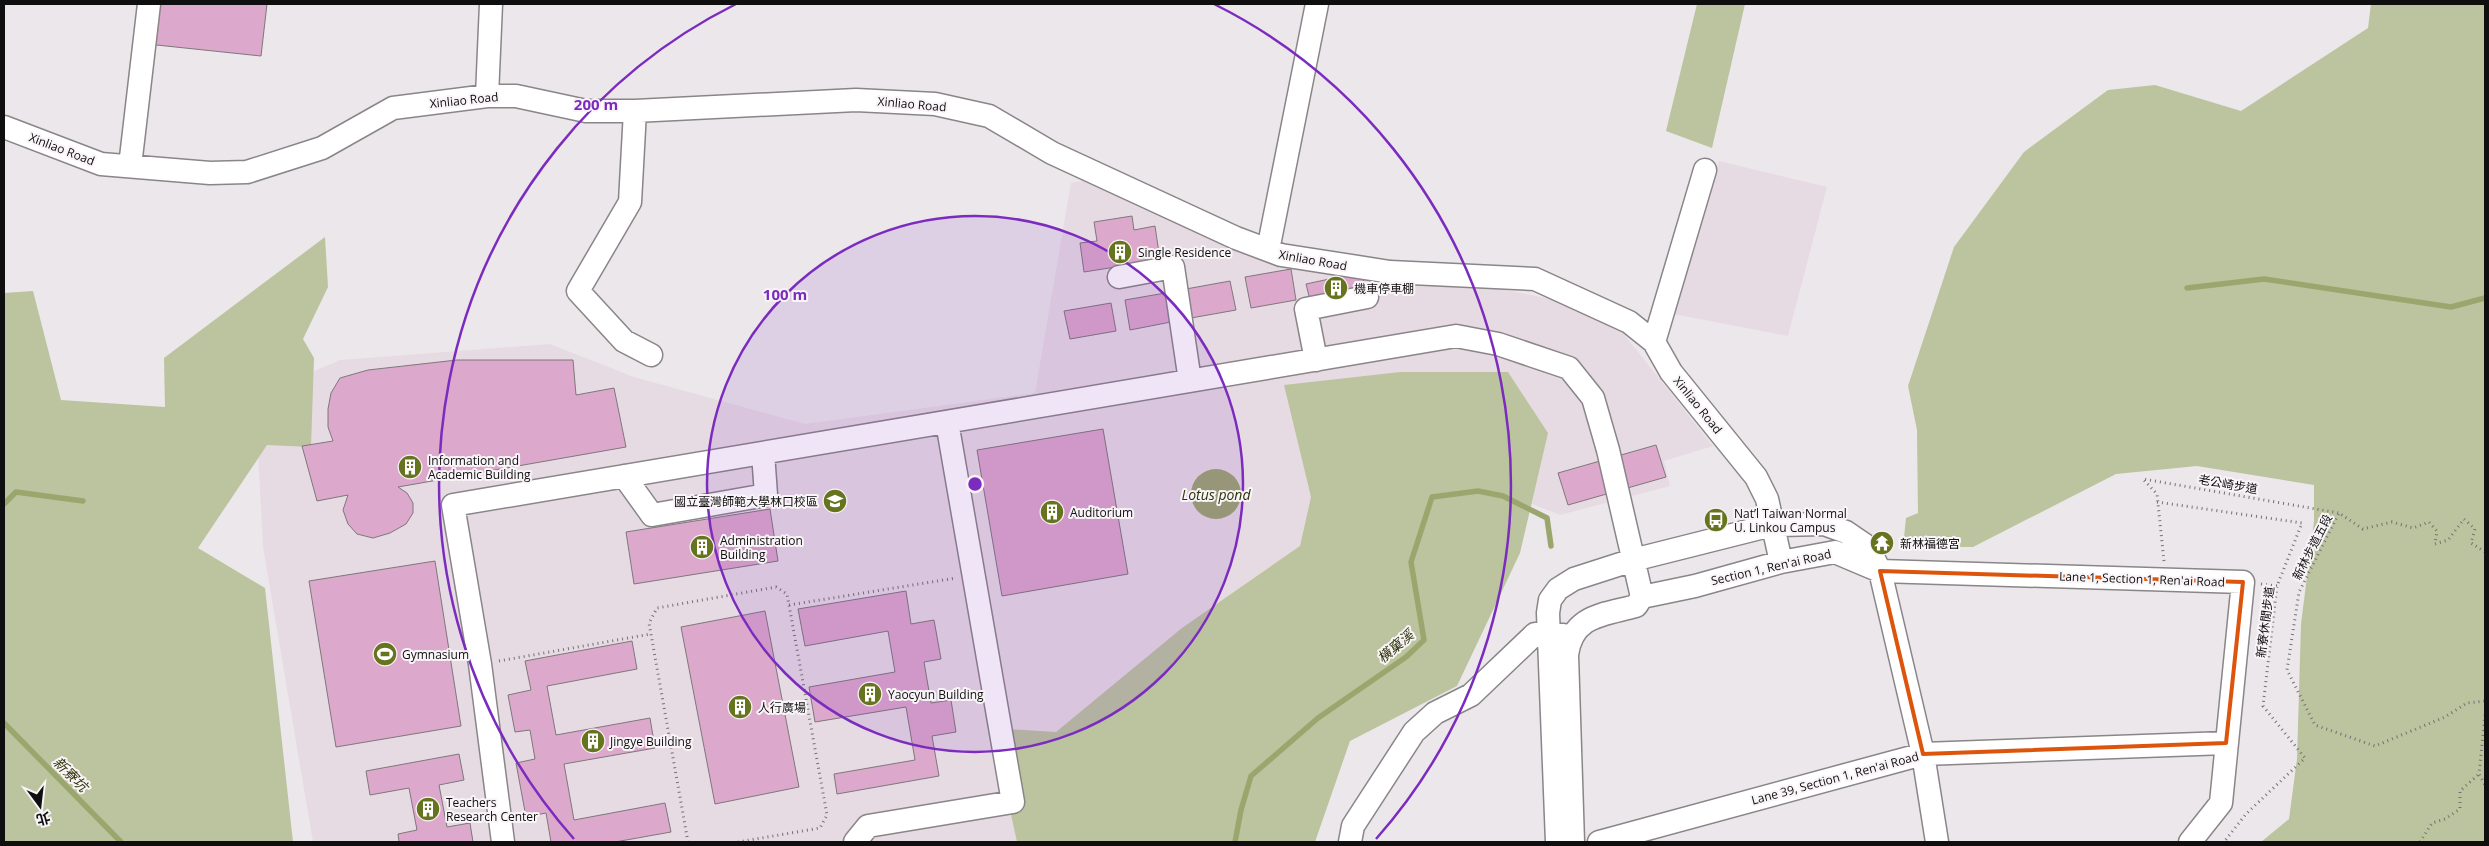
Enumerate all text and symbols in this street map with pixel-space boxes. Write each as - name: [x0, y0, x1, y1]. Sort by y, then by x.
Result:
- street label: Xinliao Road: [429, 88, 499, 112]
- street label: Xinliao Road: [877, 93, 947, 115]
- text: 200 m: [574, 94, 618, 114]
- street label: Xinliao Road: [27, 129, 97, 169]
- building icon: Single Residence: [1107, 239, 1133, 265]
- place label: Single Residence: [1138, 244, 1231, 261]
- street label: Xinliao Road: [1278, 246, 1348, 274]
- building icon: 機車停車棚: [1323, 275, 1349, 301]
- place label: 機車停車棚: [1354, 280, 1414, 297]
- text: 100 m: [763, 284, 807, 304]
- street label: Xinliao Road: [1670, 373, 1726, 437]
- place label: Information and Academic Building: [428, 452, 531, 483]
- building icon: Information and Academic Building: [397, 454, 423, 480]
- street label: 老公崎步道: [2197, 470, 2259, 498]
- centre of rings: [966, 475, 984, 493]
- water label: Lotus pond: [1181, 485, 1251, 504]
- school or university icon: 國立臺灣師範大學林口校區: [822, 488, 848, 514]
- place label: 國立臺灣師範大學林口校區: [674, 493, 818, 510]
- building icon: Auditorium: [1039, 499, 1065, 525]
- place label: Auditorium: [1070, 504, 1133, 521]
- place label: Nat’l Taiwan Normal U. Linkou Campus: [1734, 505, 1847, 536]
- bus stop icon: Nat’l Taiwan Normal U. Linkou Campus: [1703, 507, 1729, 533]
- street label: 新林步道五段: [2288, 511, 2336, 583]
- temple icon: 新林福德宮: [1869, 530, 1895, 556]
- place label: Administration Building: [720, 532, 803, 563]
- building icon: Administration Building: [689, 534, 715, 560]
- place label: 新林福德宮: [1900, 535, 1960, 552]
- street label: Section 1, Ren'ai Road: [1709, 545, 1833, 589]
- street label: Lane 1, Section 1, Ren'ai Road: [2059, 568, 2225, 590]
- street label: 新寮休閒步道: [2252, 585, 2278, 659]
- water label: 橫窠溪: [1373, 624, 1419, 667]
- sports icon: Gymnasium: [372, 641, 398, 667]
- place label: Gymnasium: [402, 646, 469, 663]
- building icon: Yaocyun Building: [857, 681, 883, 707]
- place label: Yaocyun Building: [888, 686, 984, 703]
- building icon: 人行廣場: [727, 694, 753, 720]
- place label: 人行廣場: [758, 699, 806, 716]
- building icon: Jingye Building: [580, 728, 606, 754]
- place label: Jingye Building: [609, 733, 692, 750]
- street label: Lane 39, Section 1, Ren'ai Road: [1749, 747, 1921, 809]
- water label: 新寮坑: [49, 752, 94, 797]
- north arrow: [15, 781, 65, 831]
- place label: Teachers Research Center: [446, 794, 538, 825]
- building icon: Teachers Research Center: [415, 796, 441, 822]
- text: 北: [34, 808, 53, 830]

